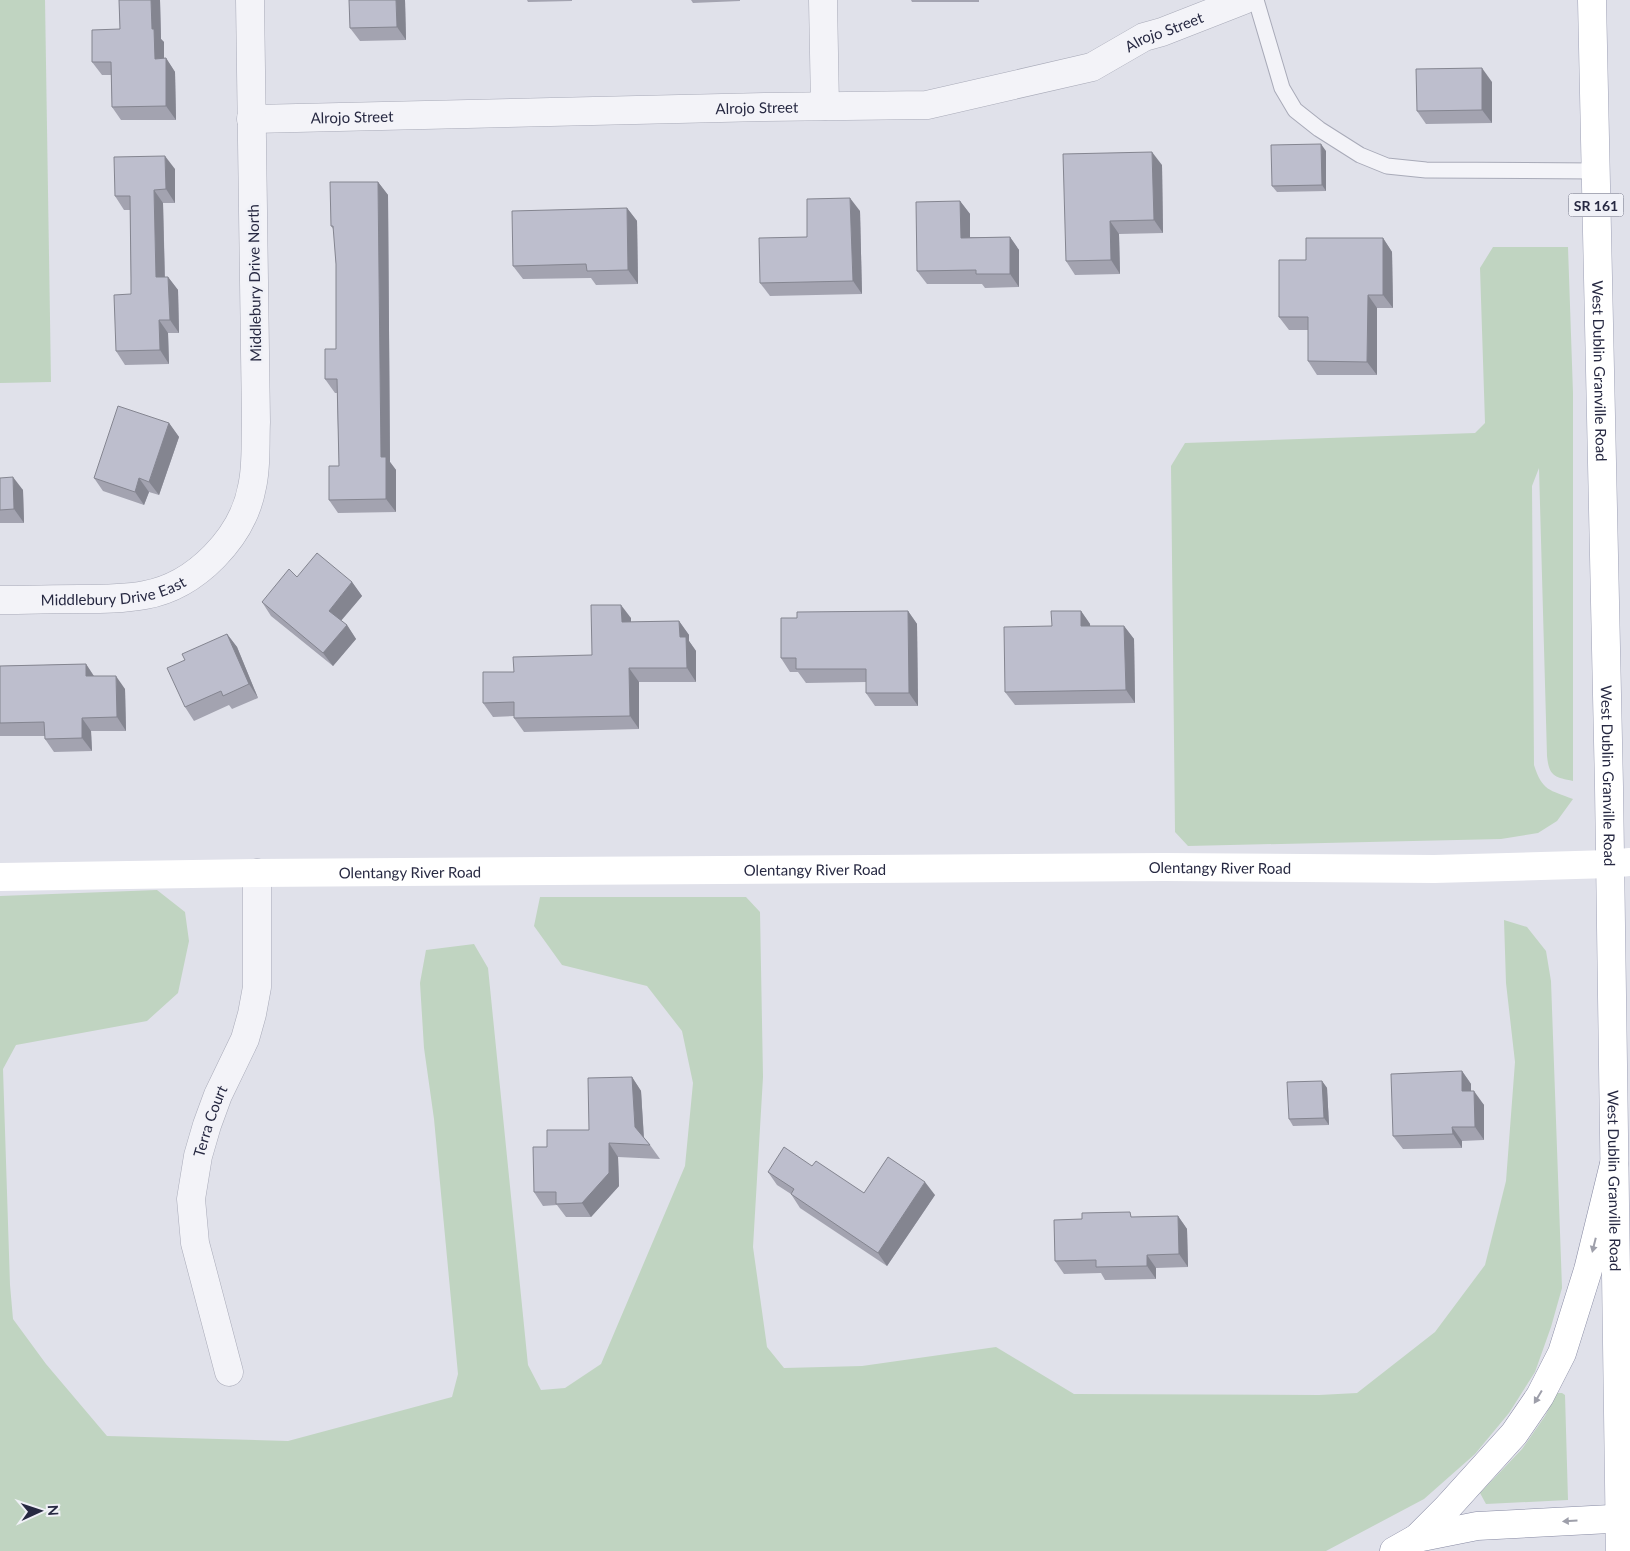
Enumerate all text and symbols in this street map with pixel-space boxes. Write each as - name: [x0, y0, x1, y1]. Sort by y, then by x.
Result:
- street label: Alrojo Street: [1121, 8, 1206, 55]
- street label: Alrojo Street: [715, 98, 799, 117]
- street label: Alrojo Street: [310, 107, 394, 127]
- road number: SR 161: [1568, 194, 1624, 216]
- street label: Middlebury Drive North: [244, 204, 264, 362]
- street label: West Dublin Granville Road: [1589, 280, 1611, 462]
- street label: Middlebury Drive East: [41, 572, 189, 608]
- street label: West Dublin Granville Road: [1598, 685, 1619, 867]
- street label: Olentangy River Road: [1149, 858, 1291, 877]
- street label: Olentangy River Road: [744, 860, 886, 879]
- street label: Olentangy River Road: [339, 863, 481, 881]
- street label: Terra Court: [189, 1082, 231, 1159]
- street label: West Dublin Granville Road: [1604, 1090, 1625, 1271]
- one-way arrow: [1590, 1238, 1598, 1253]
- one-way arrow: [1534, 1390, 1543, 1403]
- north arrow: [15, 1486, 65, 1536]
- text: N: [45, 1504, 62, 1516]
- one-way arrow: [1562, 1517, 1578, 1525]

